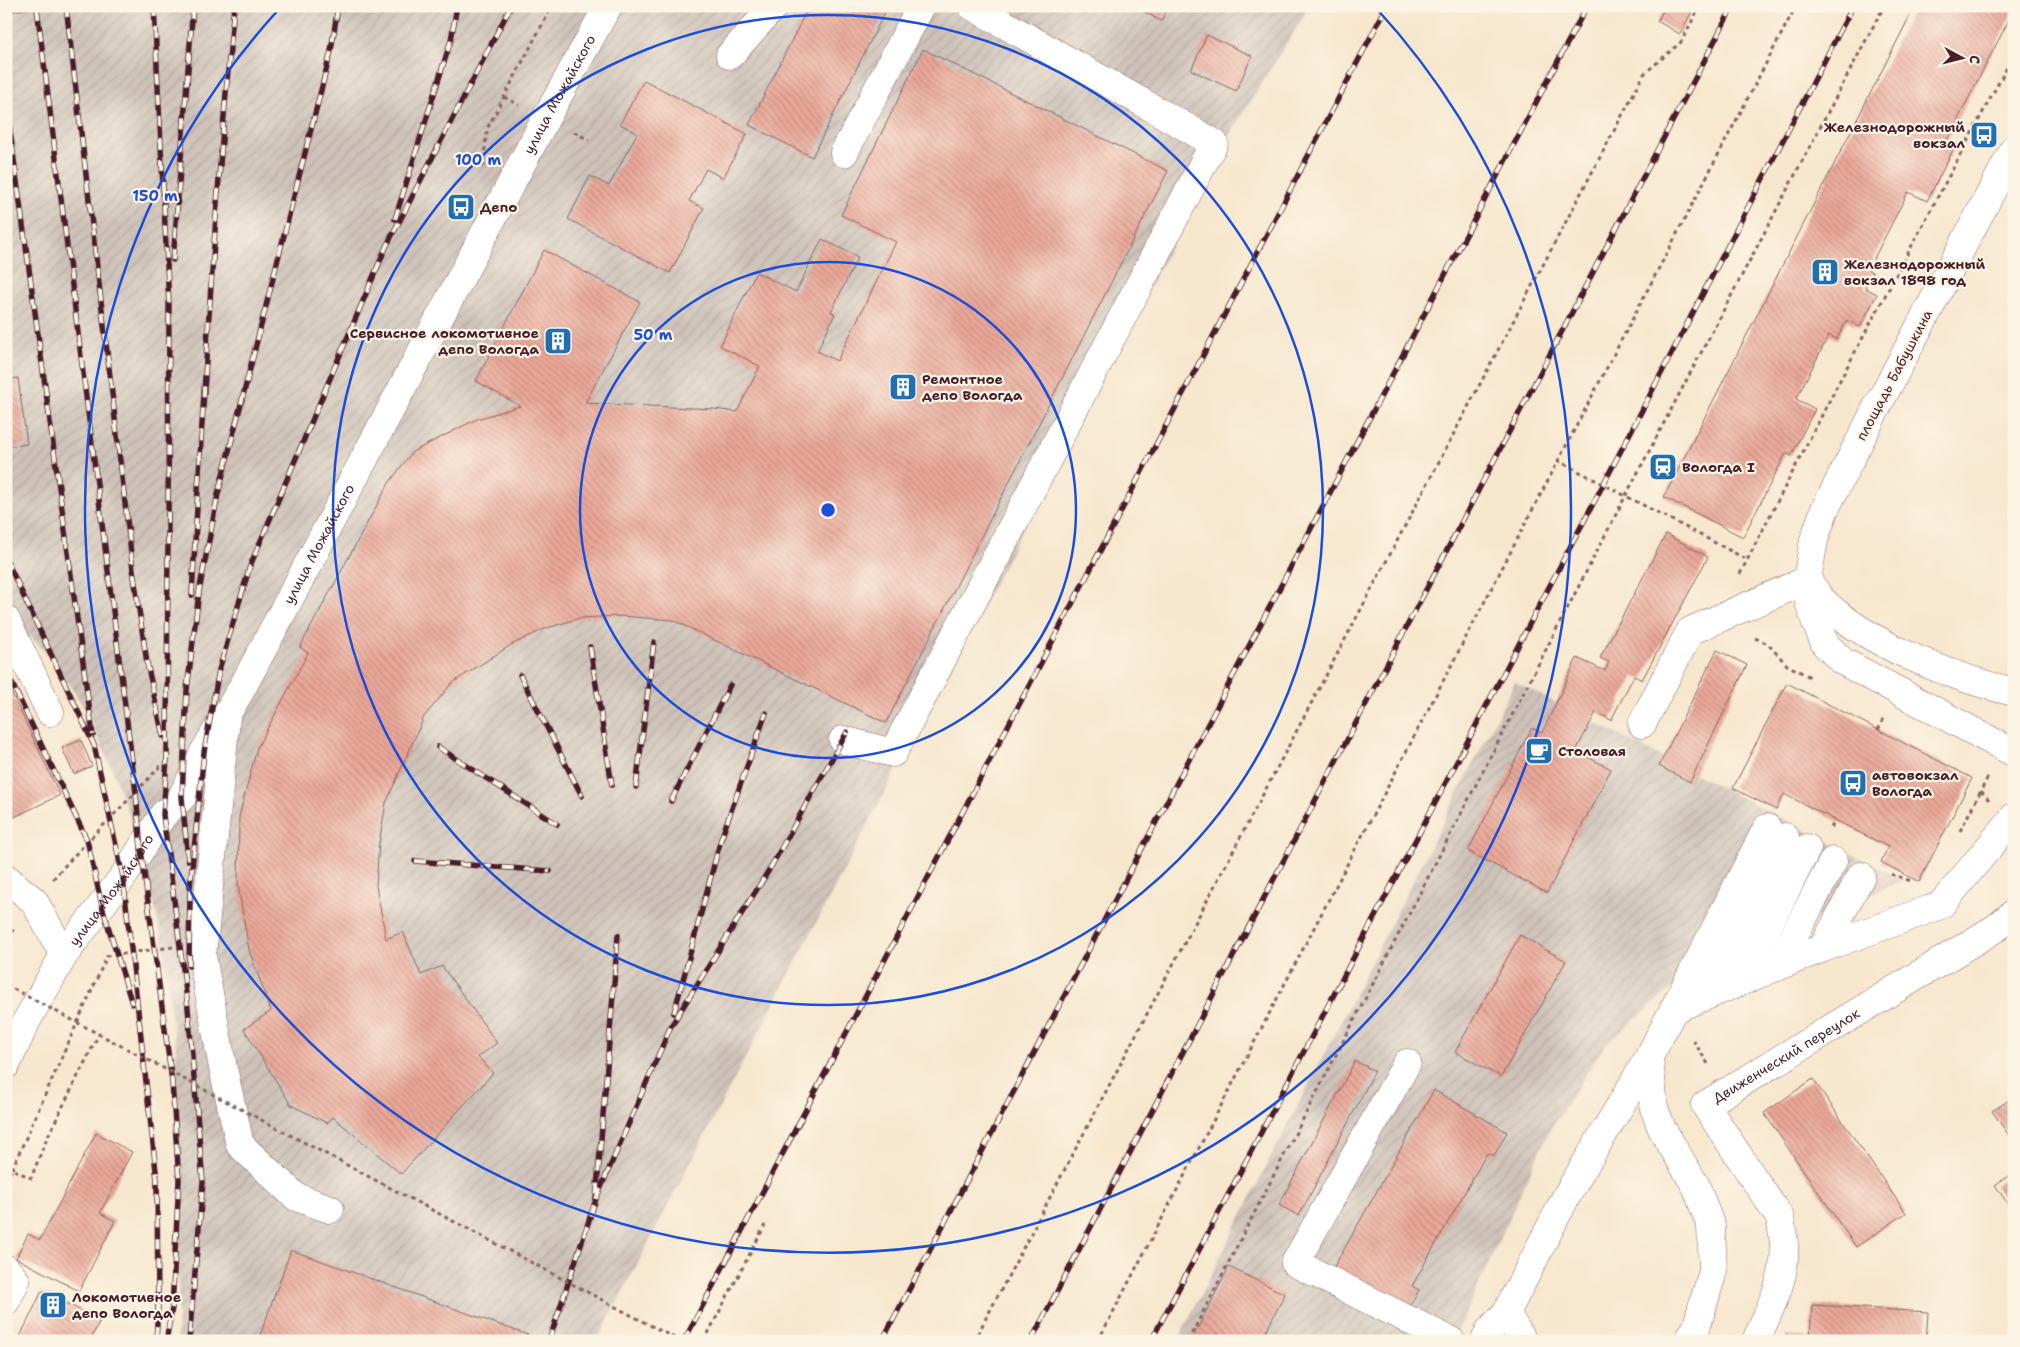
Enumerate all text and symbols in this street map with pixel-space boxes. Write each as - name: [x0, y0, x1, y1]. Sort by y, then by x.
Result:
- street label: улица Можайского: [519, 31, 599, 157]
- north arrow: [1938, 32, 1988, 82]
- text: С: [1965, 54, 1984, 65]
- place label: Железнодорожный вокзал: [1824, 118, 1965, 152]
- bus stop icon: Железнодорожный вокзал: [1969, 120, 1999, 150]
- text: 100 m: [455, 150, 501, 170]
- text: 150 m: [132, 186, 178, 206]
- bus stop icon: Депо: [446, 192, 476, 222]
- place label: Депо: [480, 198, 517, 216]
- place label: Железнодорожный вокзал 1898 год: [1844, 255, 1985, 289]
- building icon: Железнодорожный вокзал 1898 год: [1810, 257, 1840, 287]
- street label: площадь Бабушкина: [1852, 306, 1936, 444]
- place label: Сервисное локомотивное депо Вологда: [350, 324, 539, 358]
- text: 50 m: [634, 325, 673, 345]
- building icon: Сервисное локомотивное депо Вологда: [543, 326, 573, 356]
- place label: Ремонтное депо Вологда: [922, 370, 1023, 404]
- building icon: Ремонтное депо Вологда: [888, 372, 918, 402]
- station icon: Вологда I: [1648, 452, 1678, 482]
- place label: Вологда I: [1682, 458, 1755, 476]
- street label: улица Можайского: [279, 481, 358, 607]
- centre of rings: [819, 501, 837, 519]
- cafe icon: Столовая: [1524, 736, 1554, 766]
- place label: Столовая: [1558, 742, 1626, 760]
- place label: автовокзал Вологда: [1872, 766, 1959, 800]
- bus stop icon: автовокзал Вологда: [1838, 768, 1868, 798]
- street label: улица Можайского: [65, 831, 157, 949]
- street label: Движенческий переулок: [1709, 1004, 1863, 1107]
- place label: Локомотивное депо Вологда: [72, 1288, 181, 1322]
- building icon: Локомотивное депо Вологда: [38, 1290, 68, 1320]

